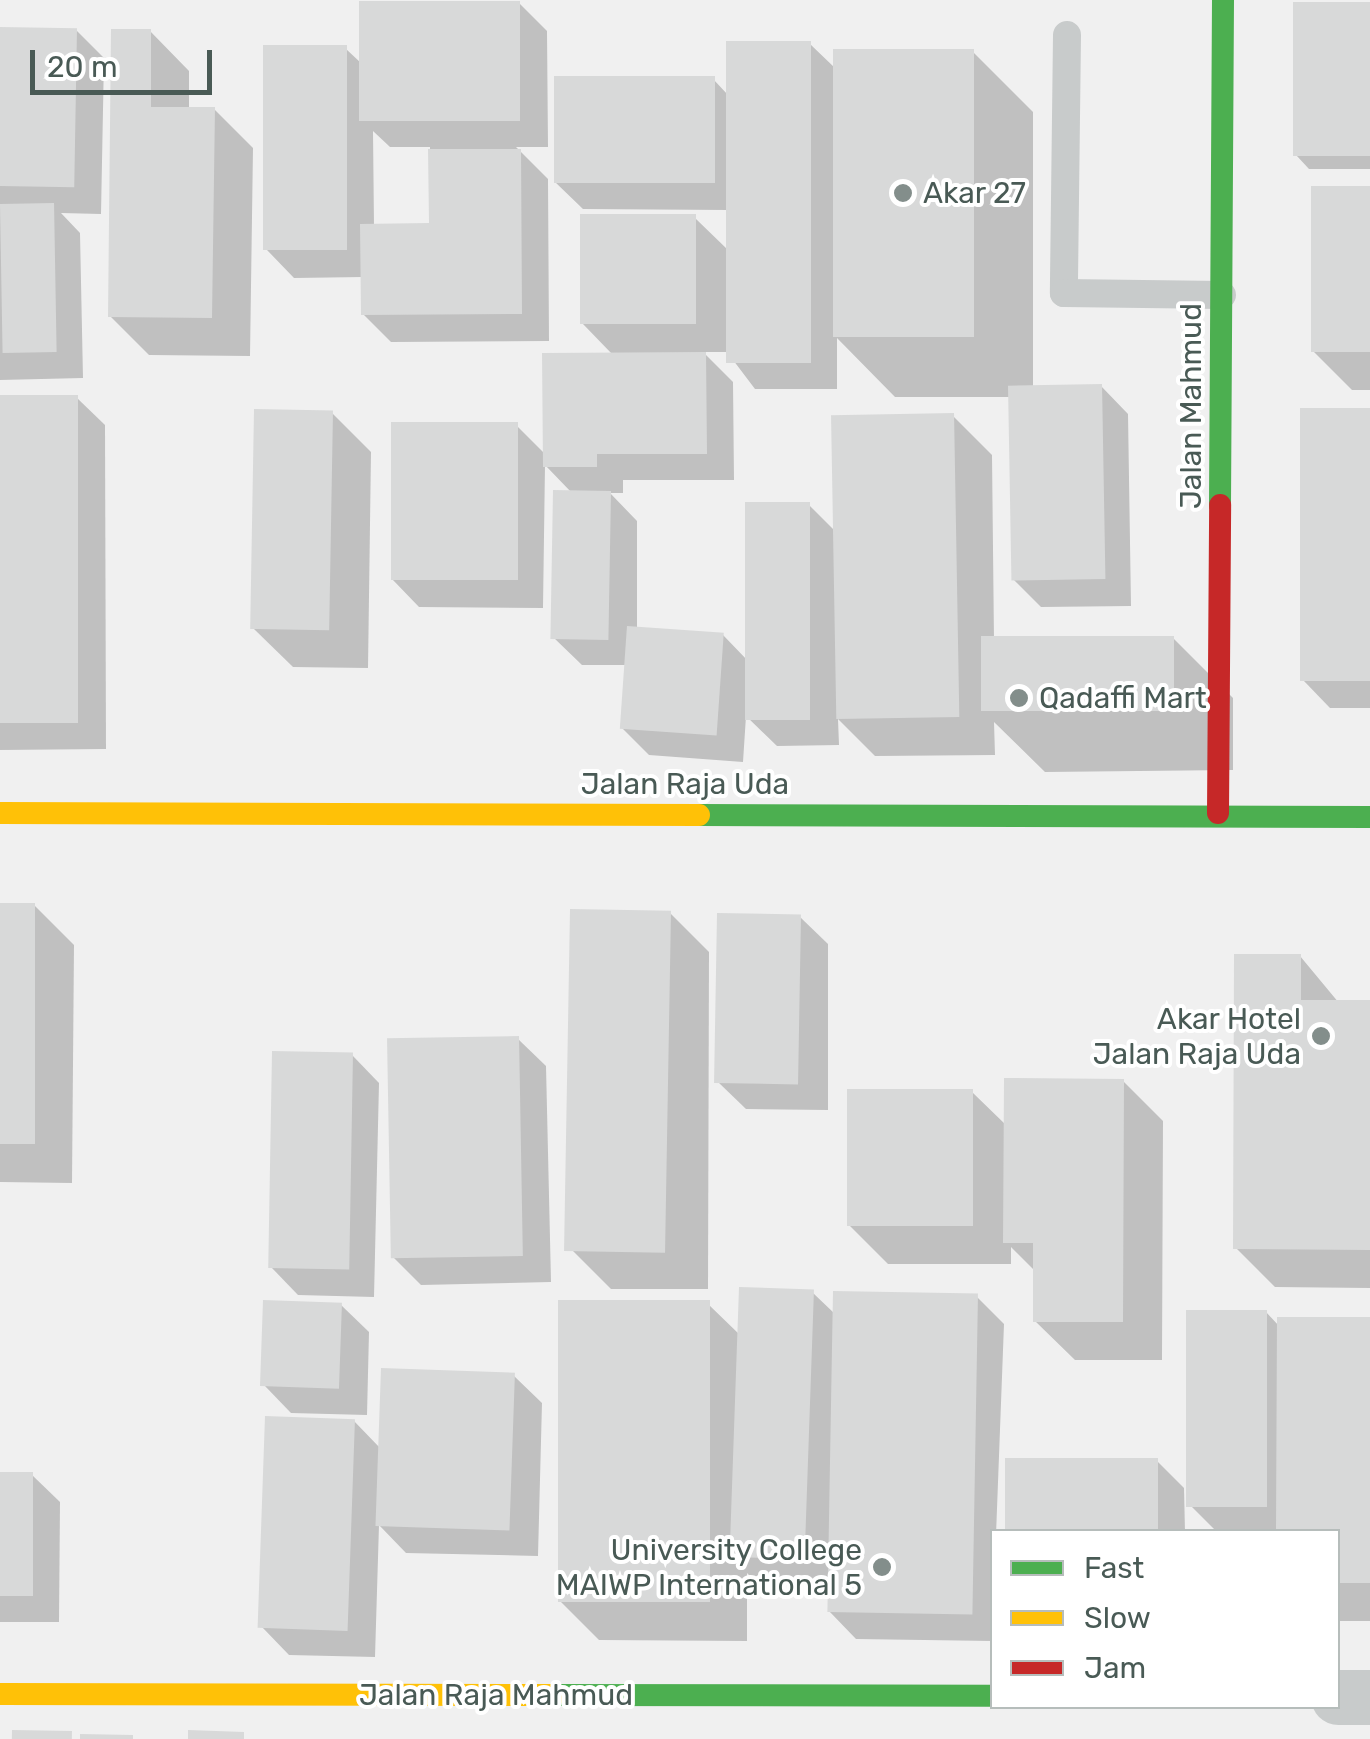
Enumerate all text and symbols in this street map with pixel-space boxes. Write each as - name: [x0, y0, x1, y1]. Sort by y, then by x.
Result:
- scale bar: [35, 30, 218, 92]
- text: 20 m: [47, 49, 118, 85]
- place label: Akar 27: [923, 175, 1027, 211]
- marker: Akar 27: [892, 182, 914, 204]
- street label: Jalan Mahmud: [1173, 303, 1209, 509]
- place label: Qadaffi Mart: [1039, 680, 1207, 716]
- marker: Qadaffi Mart: [1008, 687, 1030, 709]
- street label: Jalan Raja Uda: [581, 766, 789, 802]
- place label: Akar Hotel Jalan Raja Uda: [1093, 1001, 1301, 1072]
- marker: Akar Hotel Jalan Raja Uda: [1310, 1025, 1332, 1047]
- legend: [990, 1529, 1340, 1709]
- place label: University College MAIWP International 5: [555, 1532, 862, 1602]
- text: Fast: [1084, 1550, 1144, 1586]
- marker: University College MAIWP International 5: [871, 1556, 893, 1578]
- text: Slow: [1084, 1600, 1151, 1636]
- text: Jam: [1084, 1650, 1146, 1686]
- street label: Jalan Raja Mahmud: [359, 1677, 633, 1713]

